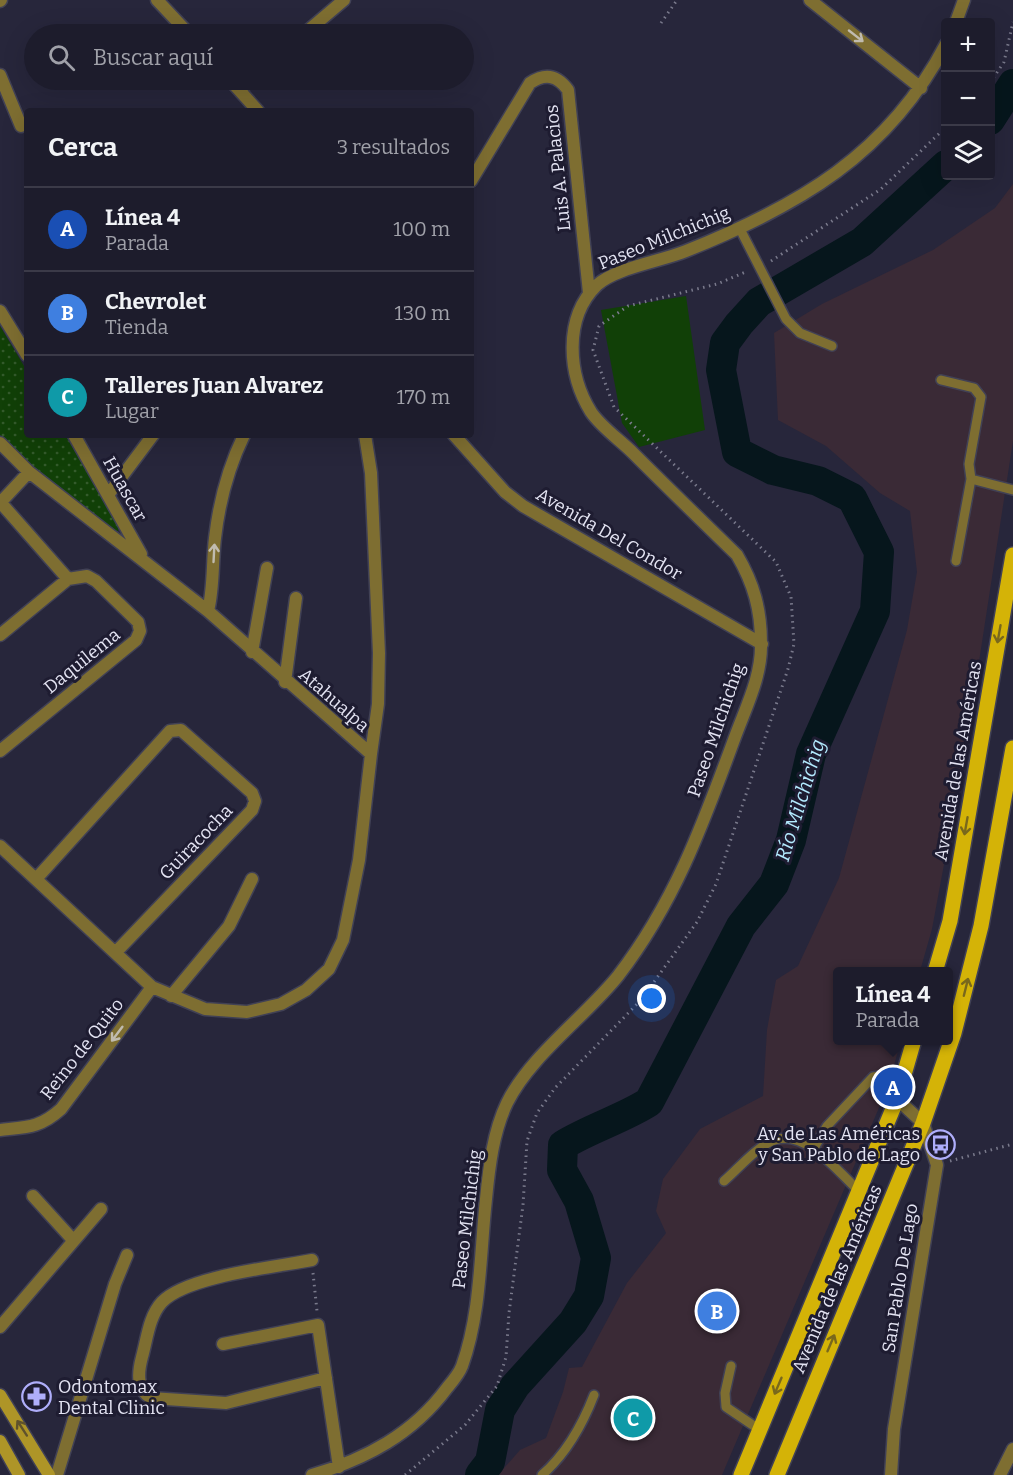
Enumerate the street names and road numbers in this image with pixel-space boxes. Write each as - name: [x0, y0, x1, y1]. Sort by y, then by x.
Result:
- street label: Luis A. Palacios: [540, 104, 576, 232]
- street label: Paseo Milchichig: [595, 202, 733, 274]
- street label: Huascar: [98, 453, 152, 525]
- street label: Avenida Del Condor: [532, 483, 686, 585]
- street label: Daquilema: [40, 624, 125, 698]
- street label: Avenida de las Américas: [930, 659, 986, 863]
- street label: Paseo Milchichig: [683, 660, 749, 800]
- street label: Atahualpa: [294, 663, 374, 737]
- street label: Guiracocha: [155, 800, 237, 884]
- street label: Reino de Quito: [36, 994, 128, 1104]
- street label: Paseo Milchichig: [448, 1148, 486, 1290]
- street label: Avenida de las Américas: [787, 1181, 887, 1377]
- street label: San Pablo De Lago: [877, 1202, 923, 1354]

